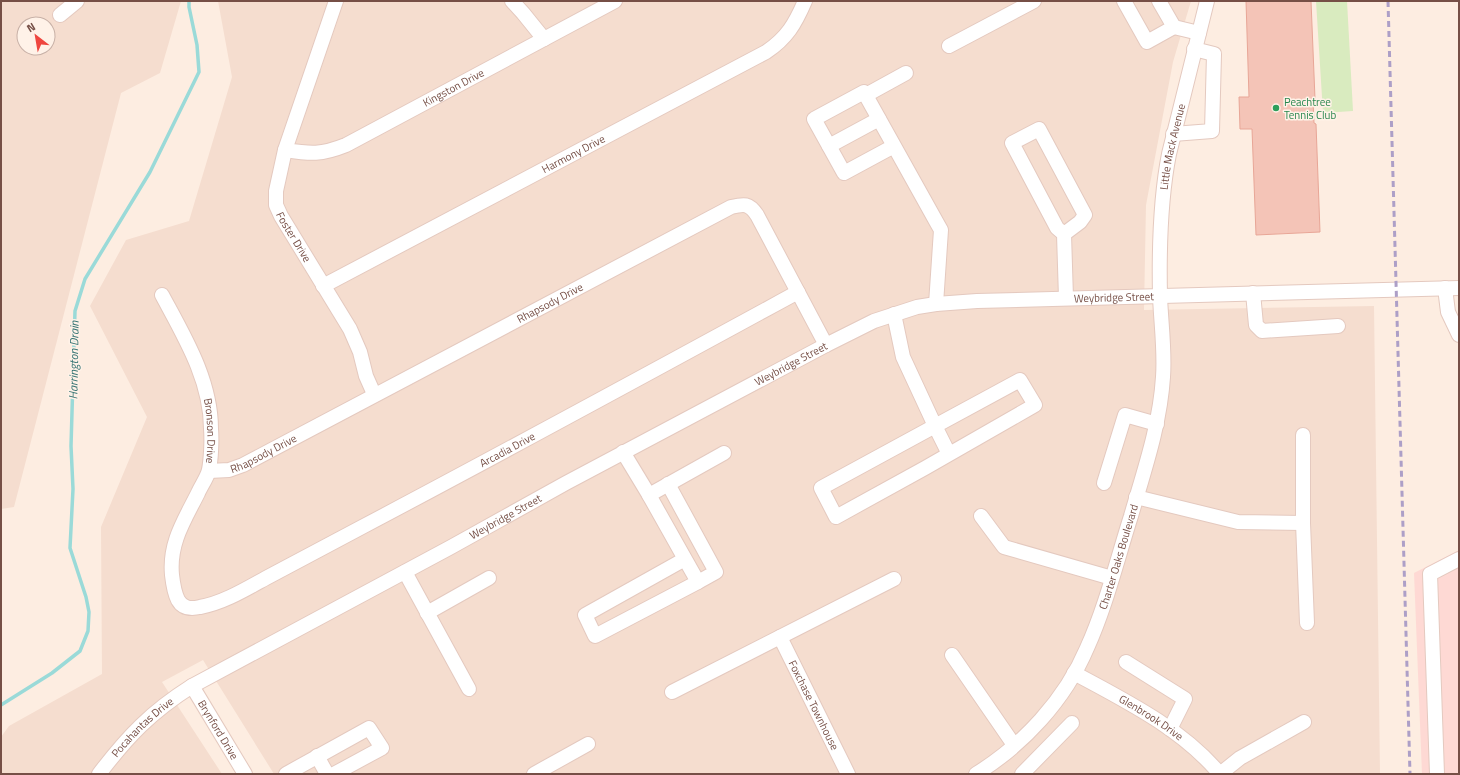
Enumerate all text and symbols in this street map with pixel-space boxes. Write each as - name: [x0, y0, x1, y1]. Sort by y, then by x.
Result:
- north arrow: [16, 16, 56, 56]
- text: N: [23, 19, 38, 36]
- street label: Kingston Drive: [420, 64, 487, 111]
- place label: Peachtree Tennis Club: [1284, 94, 1336, 123]
- street label: Little Mack Avenue: [1156, 102, 1189, 191]
- marker: Peachtree Tennis Club: [1271, 103, 1281, 113]
- street label: Harmony Drive: [539, 130, 608, 177]
- street label: Foster Drive: [272, 209, 315, 265]
- street label: Rhapsody Drive: [514, 279, 586, 327]
- street label: Weybridge Street: [1074, 288, 1154, 306]
- water label: Harrington Drain: [63, 319, 84, 400]
- street label: Weybridge Street: [752, 338, 830, 390]
- street label: Bronson Drive: [200, 397, 219, 465]
- street label: Arcadia Drive: [477, 428, 538, 471]
- street label: Rhapsody Drive: [228, 430, 300, 477]
- street label: Weybridge Street: [466, 490, 544, 543]
- street label: Charter Oaks Boulevard: [1095, 502, 1142, 612]
- street label: Foxchase Townhouse: [785, 657, 843, 753]
- street label: Glenbrook Drive: [1116, 691, 1187, 744]
- street label: Pocahantas Drive: [107, 693, 177, 761]
- street label: Brynford Drive: [194, 697, 243, 763]

